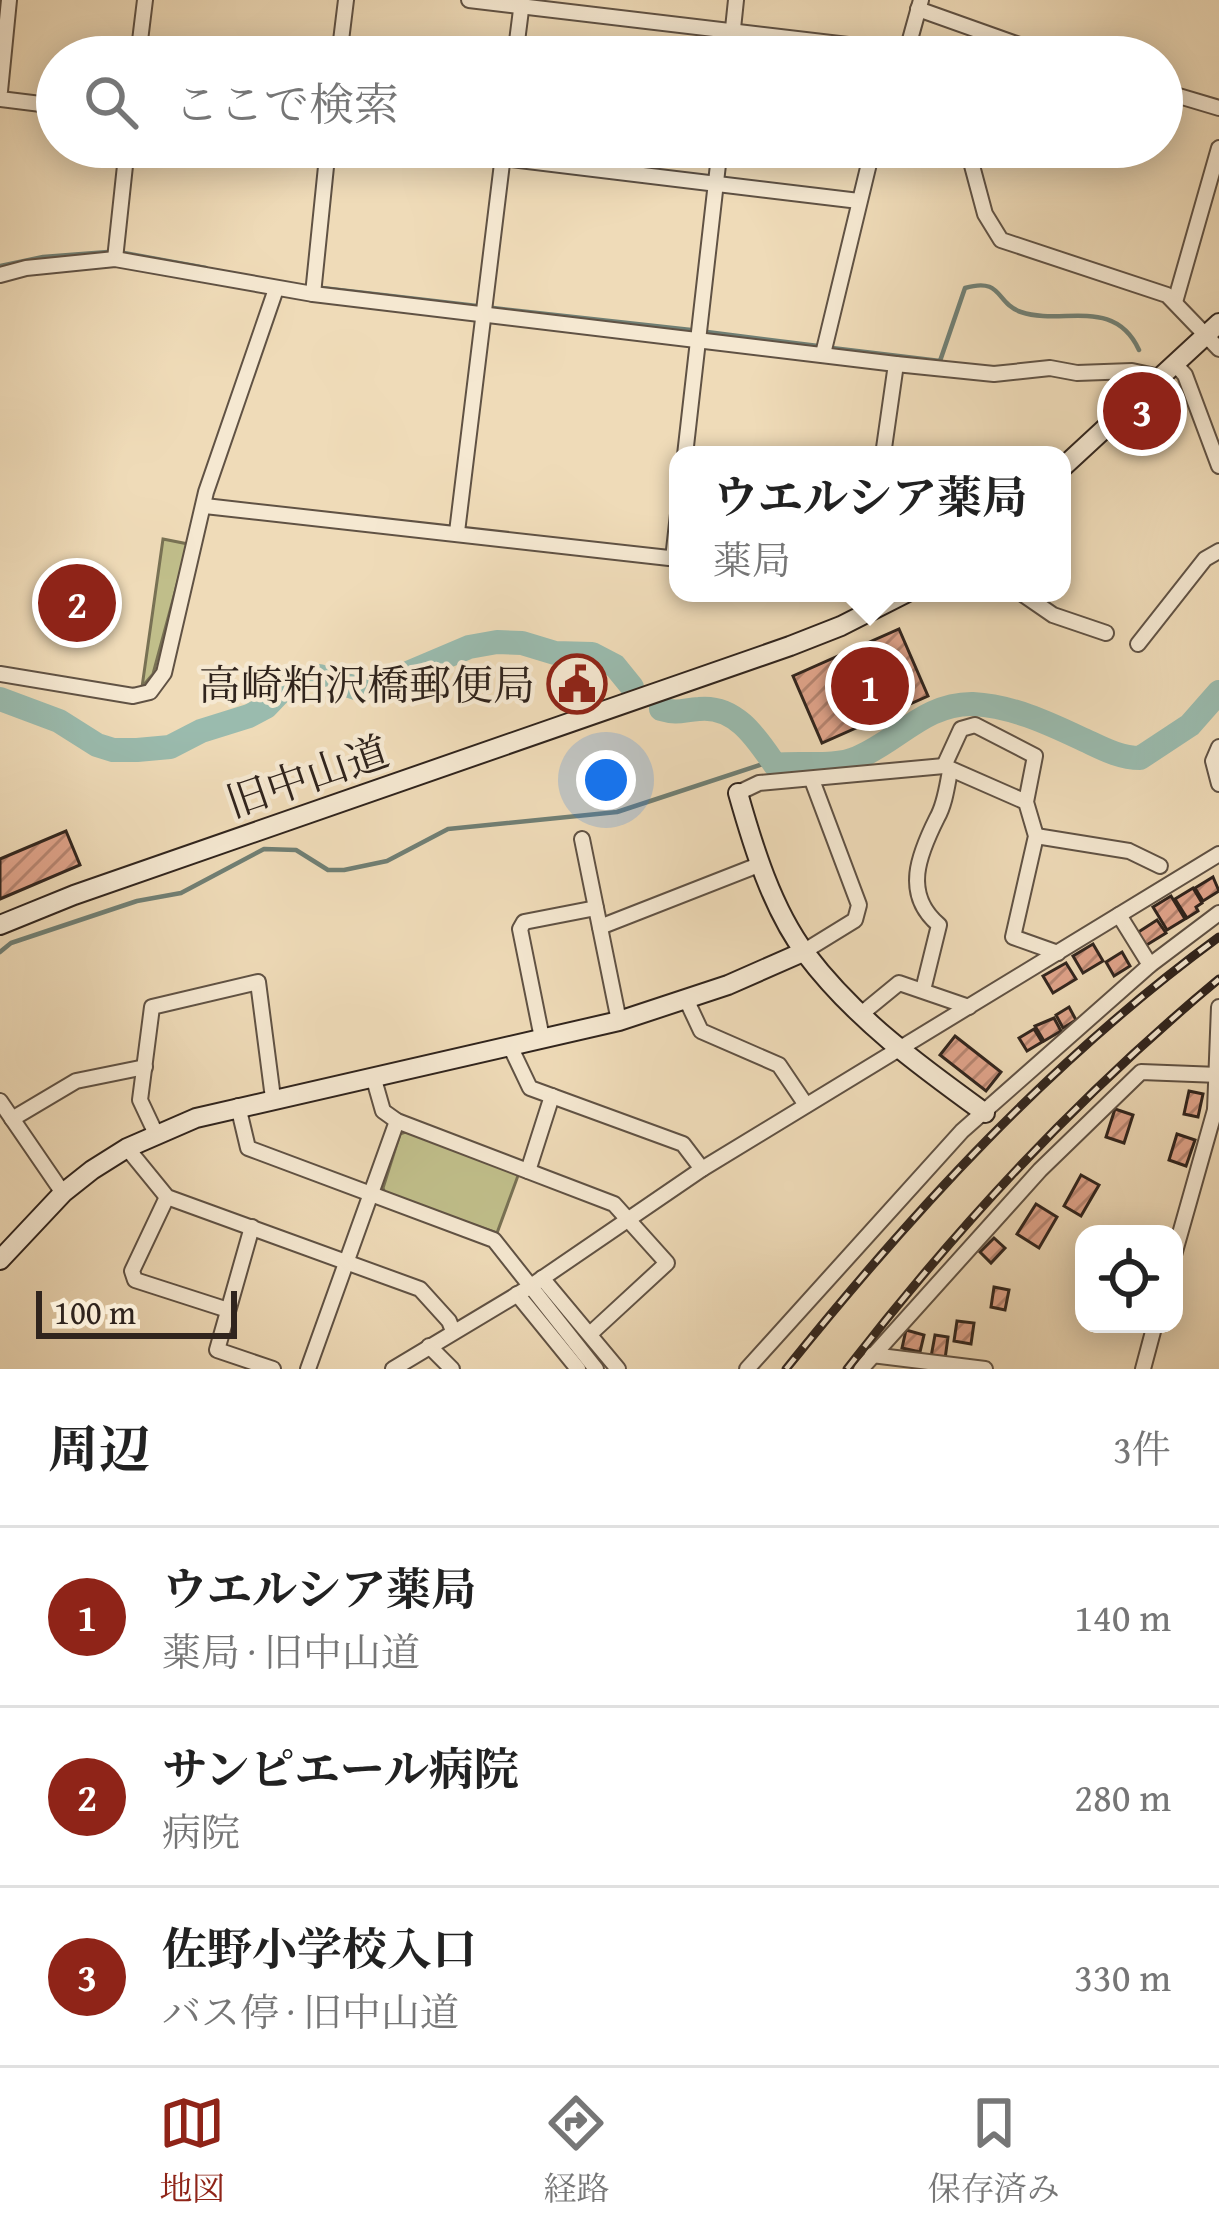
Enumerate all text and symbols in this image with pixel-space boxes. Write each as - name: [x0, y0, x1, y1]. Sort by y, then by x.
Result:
- search box: [36, 36, 1183, 168]
- icon: search: [78, 69, 144, 135]
- text: ここで検索: [174, 71, 399, 136]
- pin: 3: [1103, 366, 1181, 456]
- popup: [669, 446, 1071, 602]
- text: ウエルシア薬局: [713, 464, 1027, 529]
- text: 薬局: [713, 531, 791, 588]
- pin: 2: [38, 558, 116, 648]
- pin: 1: [831, 641, 909, 731]
- public building icon: 高崎粕沢橋郵便局: [546, 653, 608, 715]
- place label: 高崎粕沢橋郵便局: [199, 654, 535, 715]
- street label: 旧中山道: [218, 720, 396, 832]
- your location: [576, 750, 636, 810]
- map controls: [1075, 1225, 1183, 1333]
- button: locate: [1075, 1225, 1183, 1333]
- scale bar: [36, 1285, 237, 1338]
- text: 100 m: [54, 1288, 136, 1336]
- text: 周辺: [48, 1411, 150, 1486]
- text: 3件: [1113, 1420, 1171, 1477]
- text: ウエルシア薬局: [162, 1556, 476, 1621]
- text: 1: [77, 1588, 97, 1645]
- text: 140 m: [1074, 1588, 1171, 1645]
- text: 薬局 · 旧中山道: [162, 1623, 420, 1680]
- text: サンピエール病院: [162, 1736, 519, 1801]
- text: 2: [77, 1768, 97, 1825]
- text: 280 m: [1074, 1768, 1171, 1825]
- text: 病院: [162, 1803, 240, 1860]
- text: 佐野小学校入口: [162, 1916, 477, 1981]
- text: 3: [77, 1948, 97, 2005]
- text: 330 m: [1074, 1948, 1171, 2005]
- text: バス停 · 旧中山道: [162, 1983, 459, 2040]
- tab: 地図: [159, 2090, 225, 2212]
- tab: 経路: [543, 2090, 609, 2212]
- tab: 保存済み: [928, 2090, 1060, 2212]

